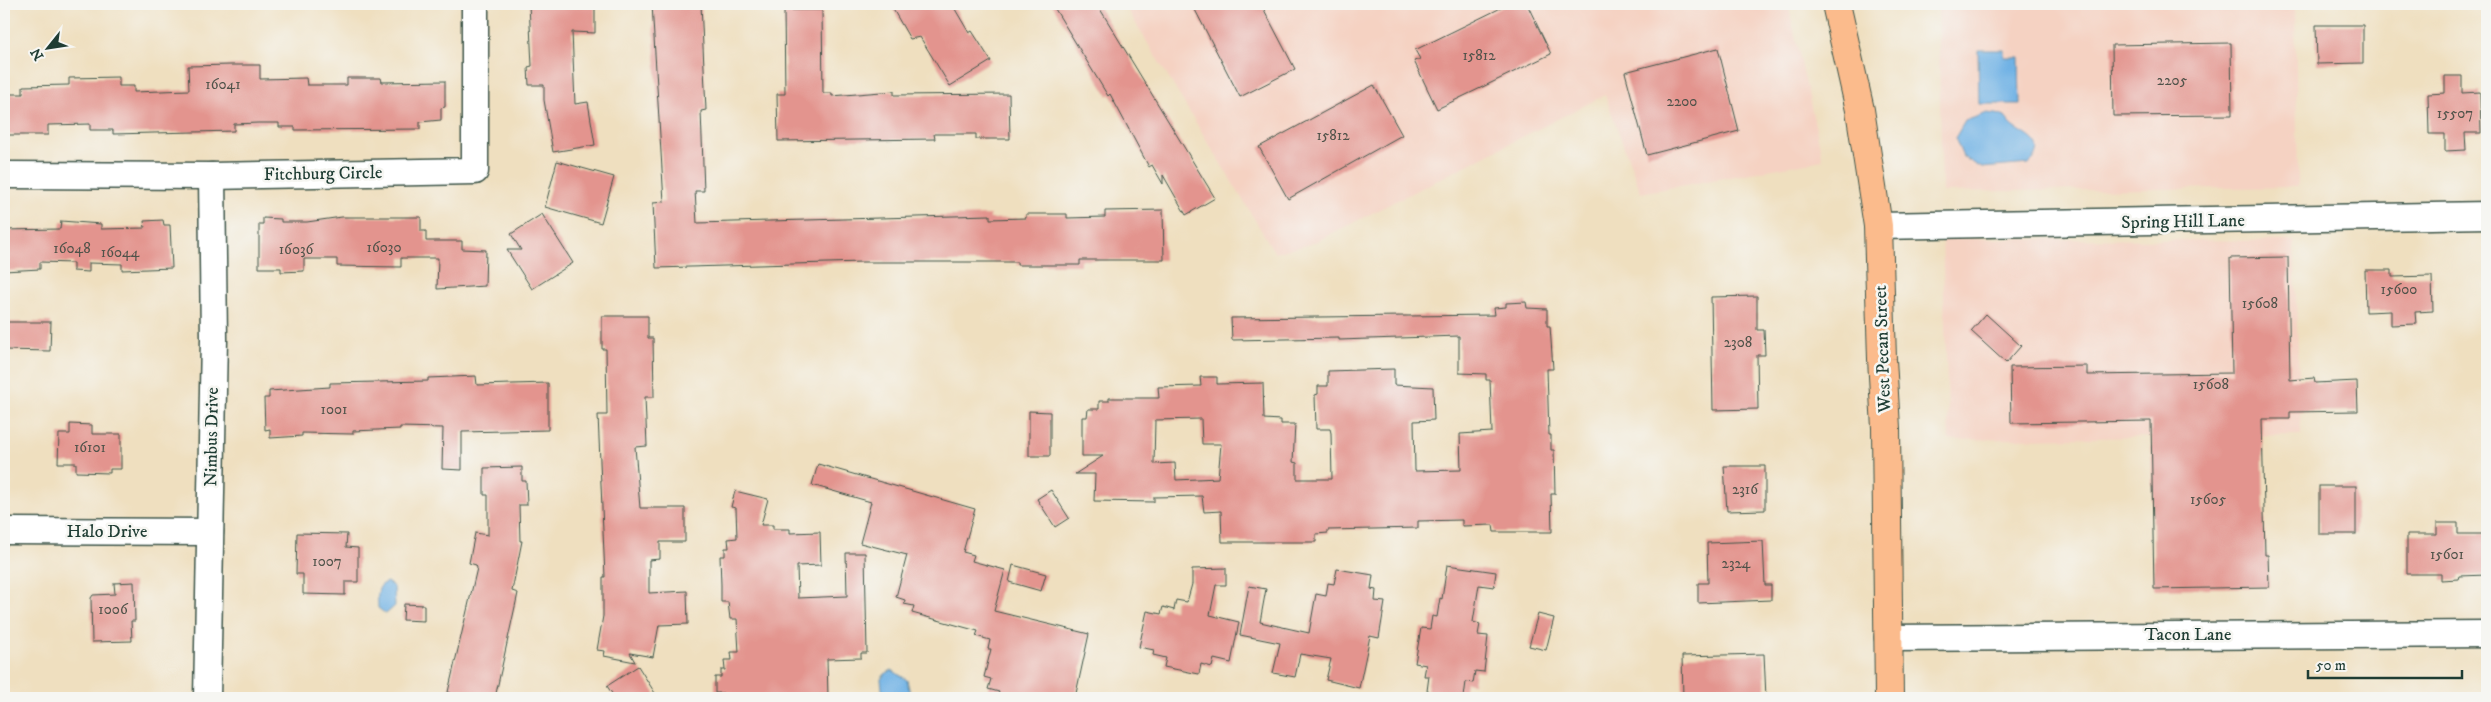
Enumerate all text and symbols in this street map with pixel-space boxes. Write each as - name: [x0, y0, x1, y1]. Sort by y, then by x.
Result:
- north arrow: [22, 22, 72, 72]
- text: N: [27, 44, 48, 63]
- house number: 15812: [1462, 46, 1496, 65]
- house number: 2205: [2157, 71, 2188, 90]
- house number: 16041: [205, 75, 241, 94]
- house number: 2200: [1667, 92, 1697, 111]
- house number: 15507: [2437, 104, 2473, 123]
- house number: 15812: [1316, 126, 1350, 145]
- street label: Fitchburg Circle: [263, 162, 383, 186]
- street label: Spring Hill Lane: [2121, 210, 2245, 234]
- house number: 16030: [367, 238, 402, 257]
- house number: 16048: [53, 239, 91, 258]
- house number: 16036: [279, 240, 315, 259]
- house number: 16044: [101, 243, 140, 262]
- house number: 15600: [2381, 280, 2417, 299]
- street label: West Pecan Street: [1870, 285, 1896, 414]
- house number: 15608: [2242, 294, 2278, 313]
- house number: 2308: [1724, 333, 1752, 352]
- house number: 15608: [2193, 375, 2229, 394]
- street label: Nimbus Drive: [200, 387, 224, 487]
- house number: 1001: [320, 400, 348, 419]
- house number: 16101: [74, 438, 106, 457]
- house number: 2316: [1732, 480, 1759, 499]
- house number: 15605: [2190, 490, 2227, 509]
- street label: Halo Drive: [67, 521, 147, 543]
- house number: 15601: [2430, 545, 2464, 564]
- house number: 1007: [312, 552, 342, 571]
- house number: 2324: [1722, 554, 1751, 573]
- house number: 1006: [98, 600, 129, 619]
- street label: Tacon Lane: [2145, 624, 2231, 646]
- scale bar: [2308, 647, 2462, 679]
- text: 50 m: [2316, 656, 2346, 675]

